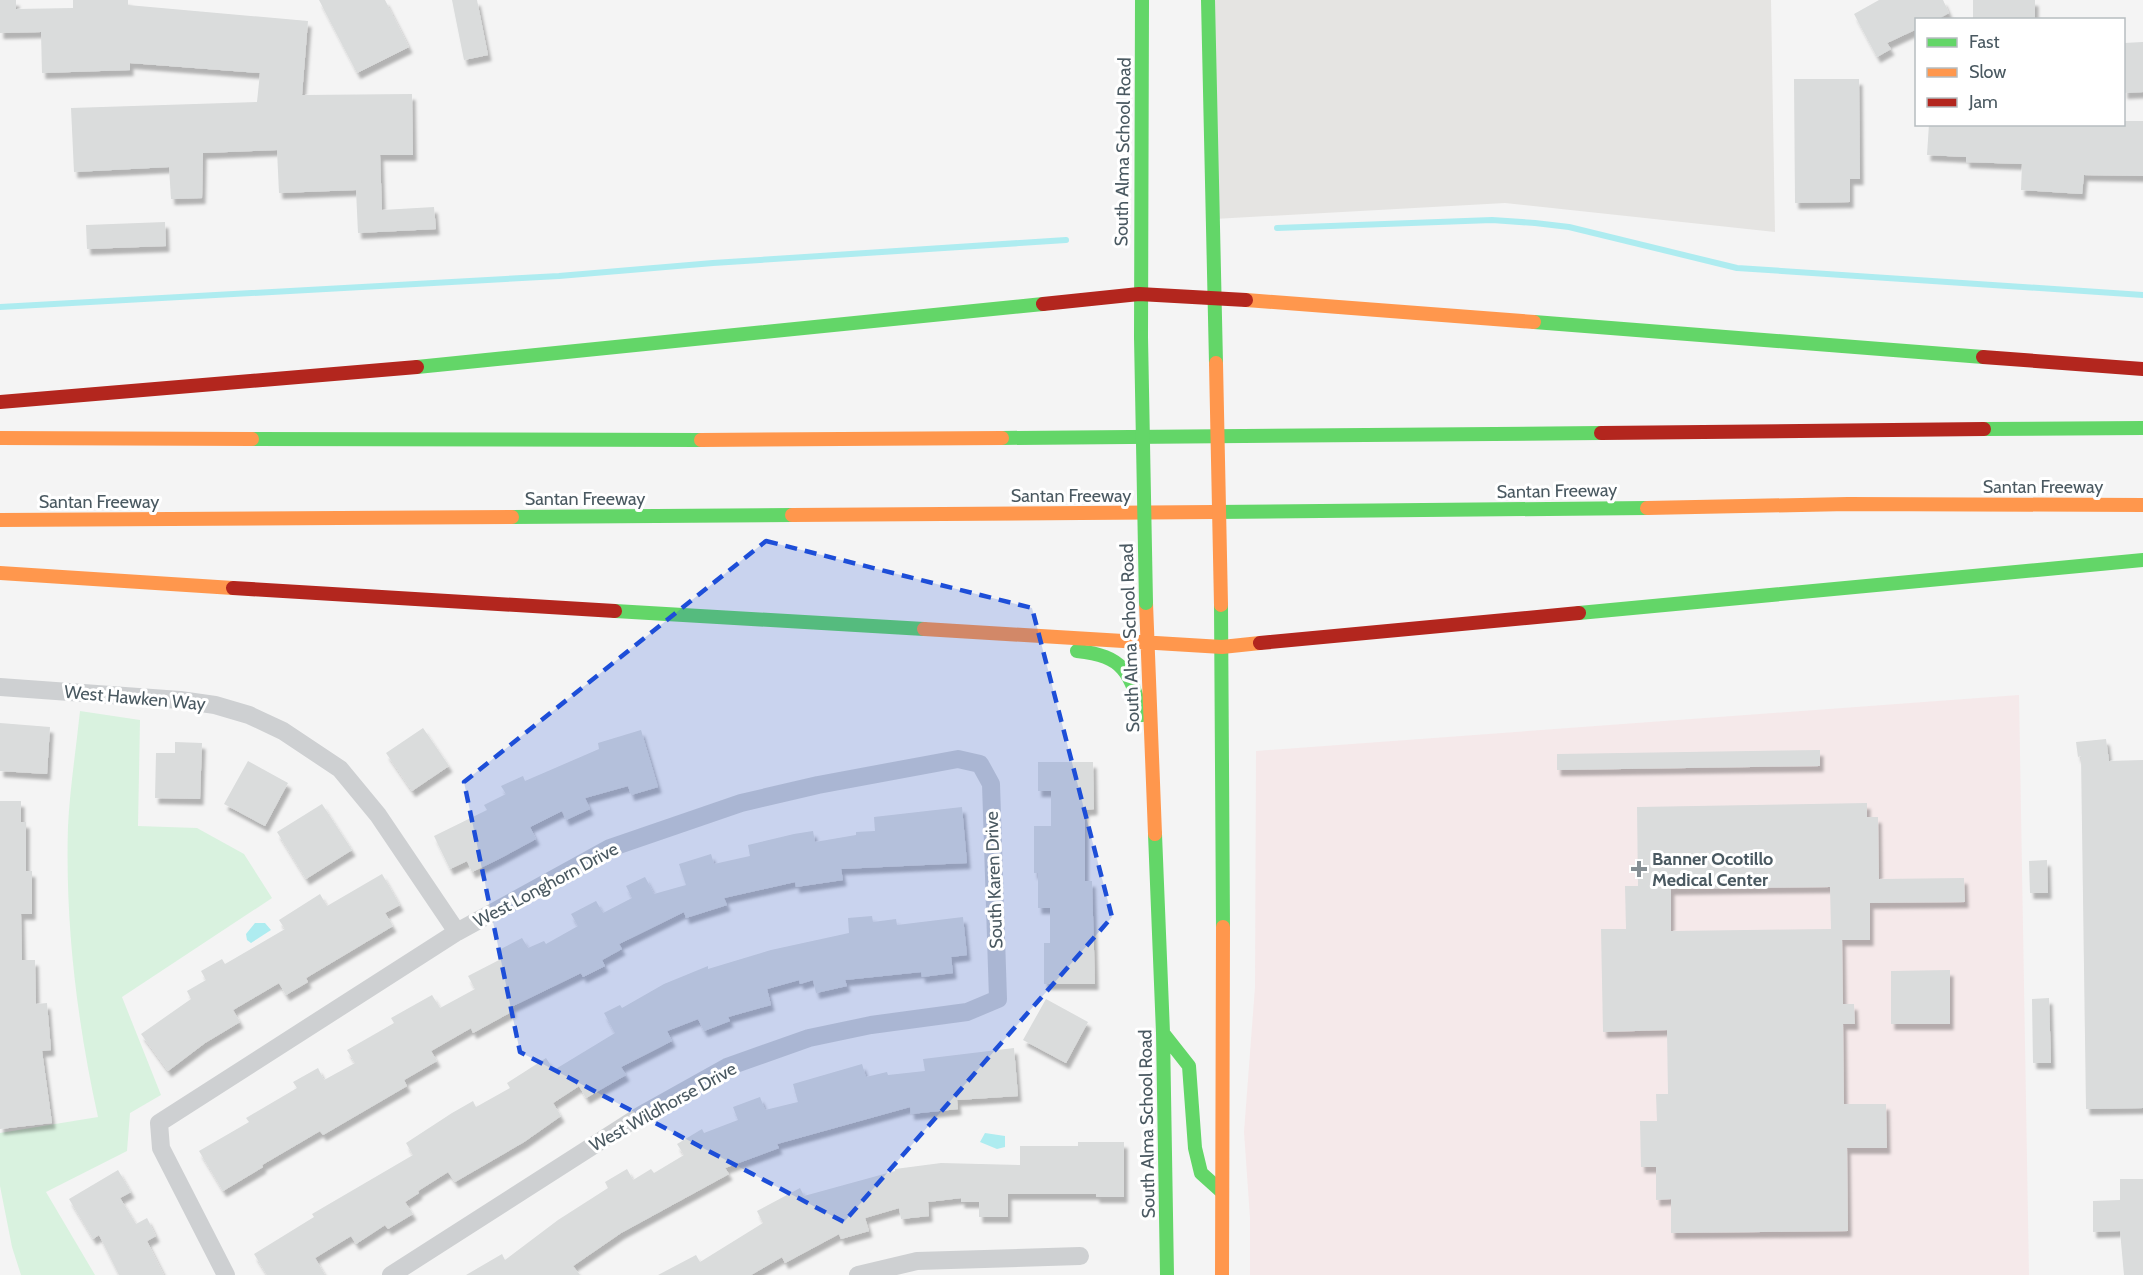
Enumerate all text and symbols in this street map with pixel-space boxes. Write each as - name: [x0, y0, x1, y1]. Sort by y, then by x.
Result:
- legend: [1915, 18, 2125, 126]
- text: Fast: [1969, 31, 2000, 53]
- street label: South Alma School Road: [1110, 57, 1136, 247]
- text: Slow: [1969, 61, 2006, 83]
- text: Jam: [1968, 91, 1998, 113]
- street label: Santan Freeway: [1983, 476, 2103, 498]
- street label: Santan Freeway: [1496, 479, 1618, 503]
- street label: Santan Freeway: [1011, 485, 1131, 507]
- street label: Santan Freeway: [525, 488, 645, 510]
- street label: Santan Freeway: [39, 491, 159, 513]
- street label: South Alma School Road: [1116, 543, 1144, 733]
- street label: West Hawken Way: [63, 681, 207, 715]
- street label: South Karen Drive: [981, 811, 1007, 949]
- street label: West Longhorn Drive: [470, 838, 622, 932]
- place label: Banner Ocotillo Medical Center: [1652, 848, 1773, 891]
- marker: Banner Ocotillo Medical Center: [1630, 860, 1648, 878]
- street label: South Alma School Road: [1134, 1029, 1160, 1219]
- street label: West Wildhorse Drive: [586, 1058, 740, 1156]

